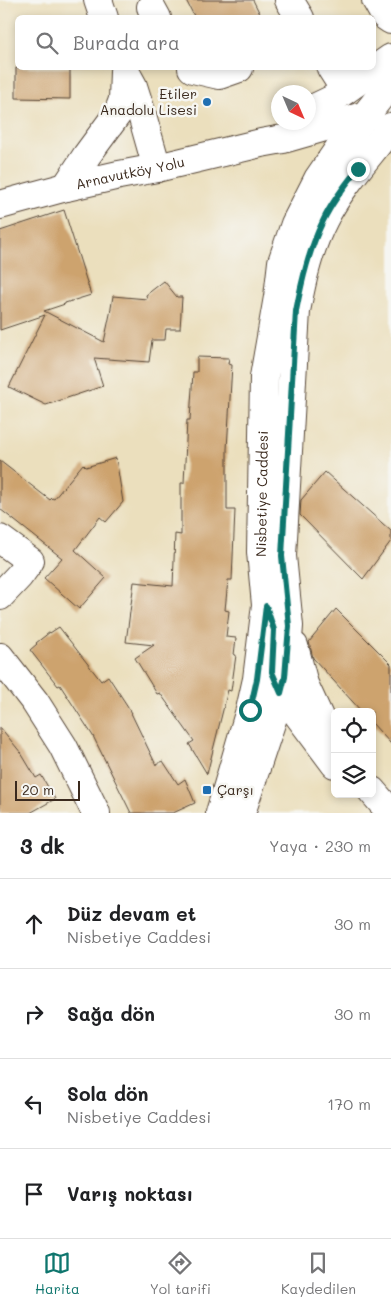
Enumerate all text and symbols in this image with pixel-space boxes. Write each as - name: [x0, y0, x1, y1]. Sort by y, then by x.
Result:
- search box: [15, 15, 376, 70]
- icon: search: [33, 29, 61, 57]
- text: Burada ara: [73, 30, 180, 55]
- place label: Etiler Anadolu Lisesi: [100, 84, 197, 119]
- north arrow: [271, 85, 316, 130]
- marker: Etiler Anadolu Lisesi: [201, 96, 213, 108]
- street label: Arnavutköy Yolu: [74, 152, 186, 194]
- route end: [347, 158, 370, 181]
- street label: Nisbetiye Caddesi: [251, 431, 272, 557]
- route start: [239, 699, 262, 722]
- map controls: [331, 708, 376, 798]
- button: locate: [331, 708, 376, 753]
- button: layers: [331, 753, 376, 798]
- scale bar: [15, 778, 80, 801]
- text: 20 m: [22, 780, 54, 799]
- place label: Çarşı: [217, 780, 254, 799]
- marker: Çarşı: [201, 784, 213, 796]
- text: 3 dk: [20, 832, 65, 859]
- text: Yaya · 230 m: [269, 835, 371, 856]
- text: Düz devam et: [67, 901, 196, 926]
- icon: ahead: [20, 910, 48, 938]
- text: 30 m: [334, 913, 371, 934]
- text: Nisbetiye Caddesi: [67, 926, 211, 947]
- icon: right: [20, 1000, 48, 1028]
- text: Sağa dön: [67, 1001, 155, 1026]
- text: 30 m: [334, 1003, 371, 1024]
- text: Sola dön: [67, 1081, 149, 1106]
- icon: left: [20, 1090, 48, 1118]
- text: 170 m: [327, 1093, 371, 1114]
- text: Nisbetiye Caddesi: [67, 1106, 211, 1127]
- icon: arrive: [20, 1180, 48, 1208]
- text: Varış noktası: [67, 1181, 193, 1206]
- tab: Harita: [35, 1249, 80, 1298]
- tab: Yol tarifi: [150, 1249, 211, 1298]
- tab: Kaydedilen: [281, 1249, 356, 1298]

